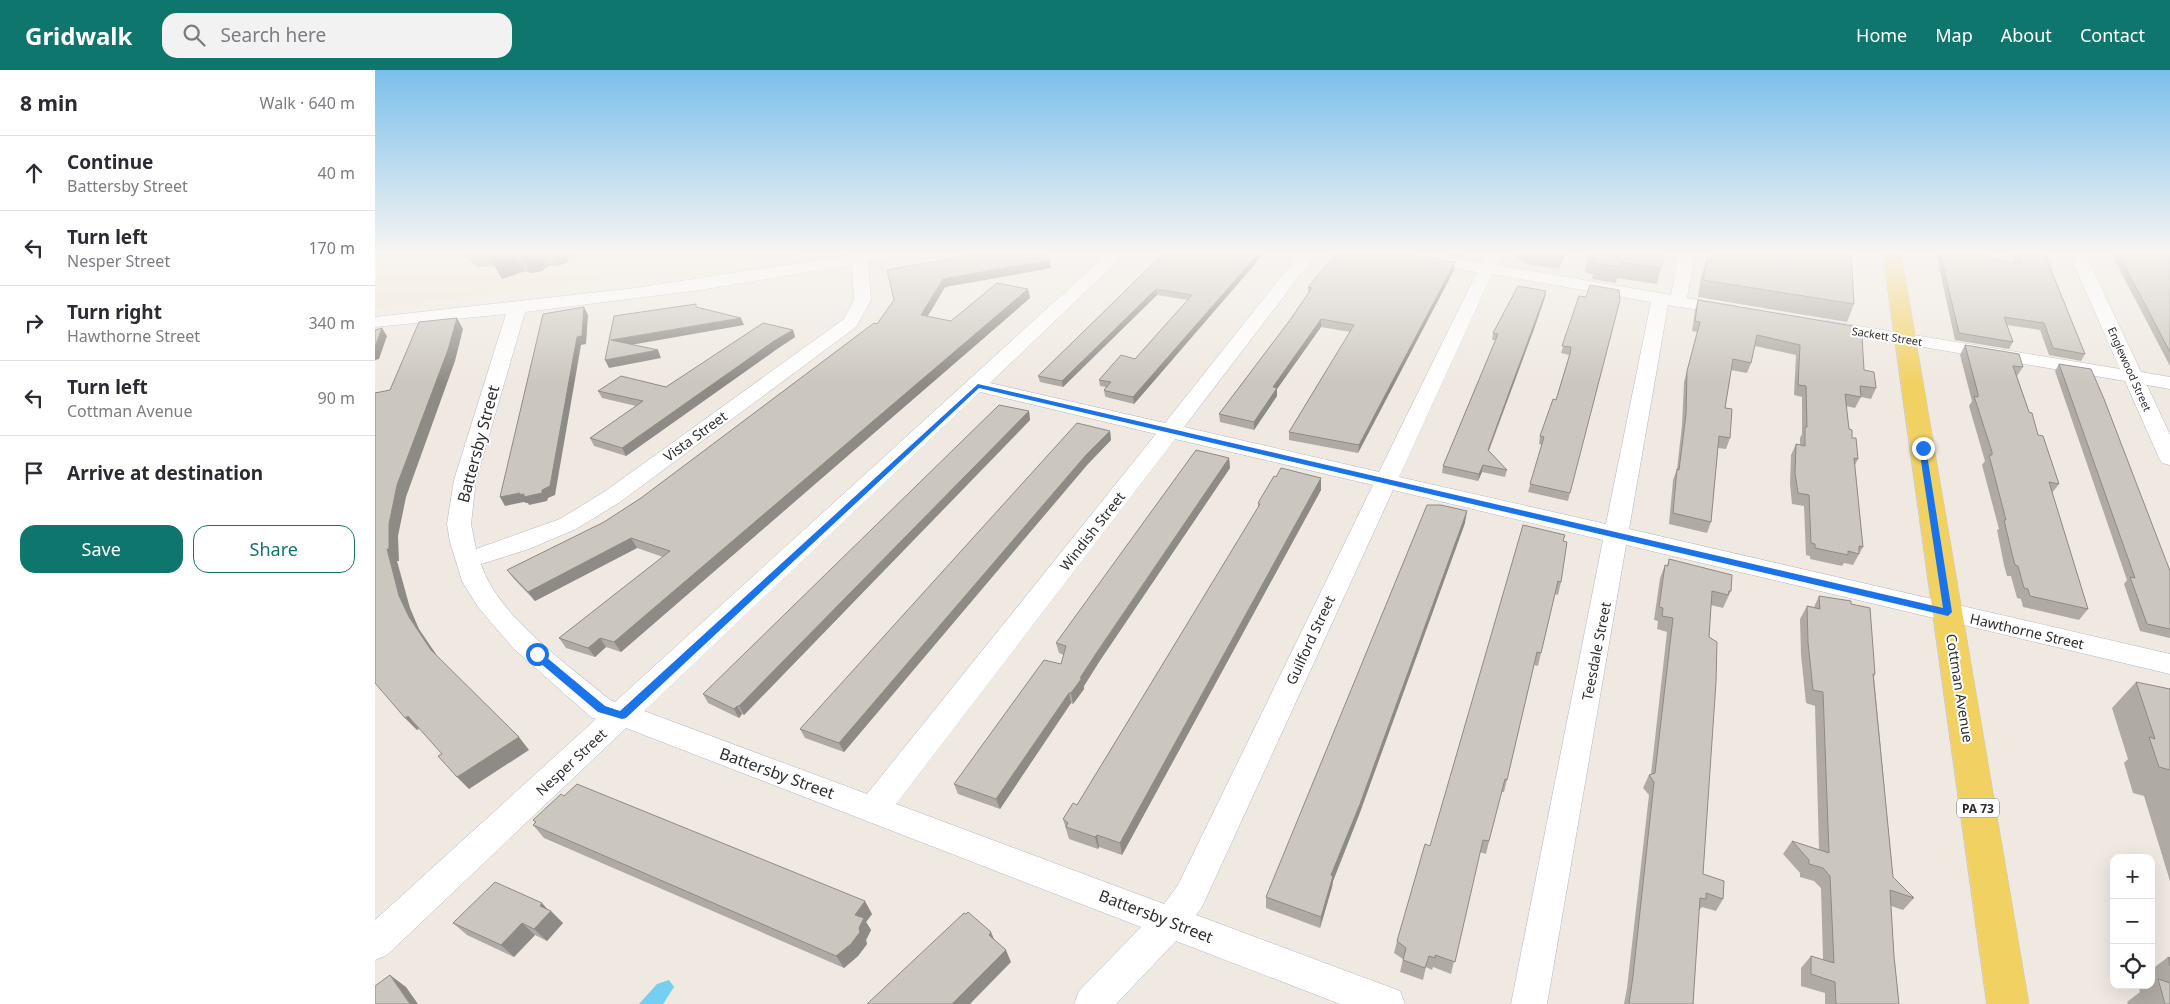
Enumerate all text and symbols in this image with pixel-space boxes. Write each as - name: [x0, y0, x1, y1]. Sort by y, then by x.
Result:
- search box: [162, 13, 512, 58]
- text: Gridwalk: [25, 19, 132, 52]
- icon: search: [180, 21, 208, 49]
- text: Search here: [220, 22, 326, 48]
- text: Home: [1856, 23, 1907, 47]
- text: Map: [1935, 23, 1973, 47]
- text: About: [2001, 23, 2052, 47]
- text: Contact: [2080, 23, 2145, 47]
- text: 8 min: [20, 89, 78, 117]
- text: Walk · 640 m: [260, 92, 355, 114]
- text: Continue: [67, 149, 153, 175]
- icon: ahead: [20, 159, 48, 187]
- text: 40 m: [318, 162, 355, 184]
- text: Battersby Street: [67, 175, 188, 197]
- text: Turn left: [67, 224, 148, 250]
- icon: left: [20, 234, 48, 262]
- text: 170 m: [308, 237, 355, 259]
- text: Nesper Street: [67, 250, 170, 272]
- text: Turn right: [67, 299, 162, 325]
- icon: right: [20, 309, 48, 337]
- text: 340 m: [308, 312, 355, 334]
- street label: Sackett Street: [1851, 323, 1923, 349]
- street label: Englewood Street: [2105, 324, 2155, 414]
- text: Hawthorne Street: [67, 325, 200, 347]
- text: Turn left: [67, 374, 148, 400]
- street label: Battersby Street: [452, 383, 504, 505]
- icon: left: [20, 384, 48, 412]
- text: 90 m: [318, 387, 355, 409]
- text: Cottman Avenue: [67, 400, 193, 422]
- street label: Vista Street: [659, 406, 731, 466]
- route end: [1912, 437, 1935, 460]
- icon: arrive: [20, 459, 48, 487]
- text: Arrive at destination: [67, 460, 263, 486]
- street label: Windish Street: [1055, 487, 1129, 575]
- button: Save: [20, 525, 183, 573]
- button: Share: [193, 525, 355, 573]
- street label: Guilford Street: [1281, 592, 1339, 688]
- street label: Teesdale Street: [1577, 600, 1615, 702]
- street label: Hawthorne Street: [1968, 609, 2086, 653]
- street label: Cottman Avenue: [1942, 632, 1978, 744]
- route start: [526, 643, 549, 666]
- street label: Nesper Street: [532, 724, 610, 800]
- street label: Battersby Street: [717, 742, 838, 804]
- road number: PA 73: [1957, 798, 1999, 818]
- map controls: [2110, 854, 2155, 989]
- button: +: [2110, 854, 2155, 899]
- street label: Battersby Street: [1096, 884, 1217, 948]
- button: −: [2110, 899, 2155, 944]
- button: locate: [2110, 944, 2155, 989]

